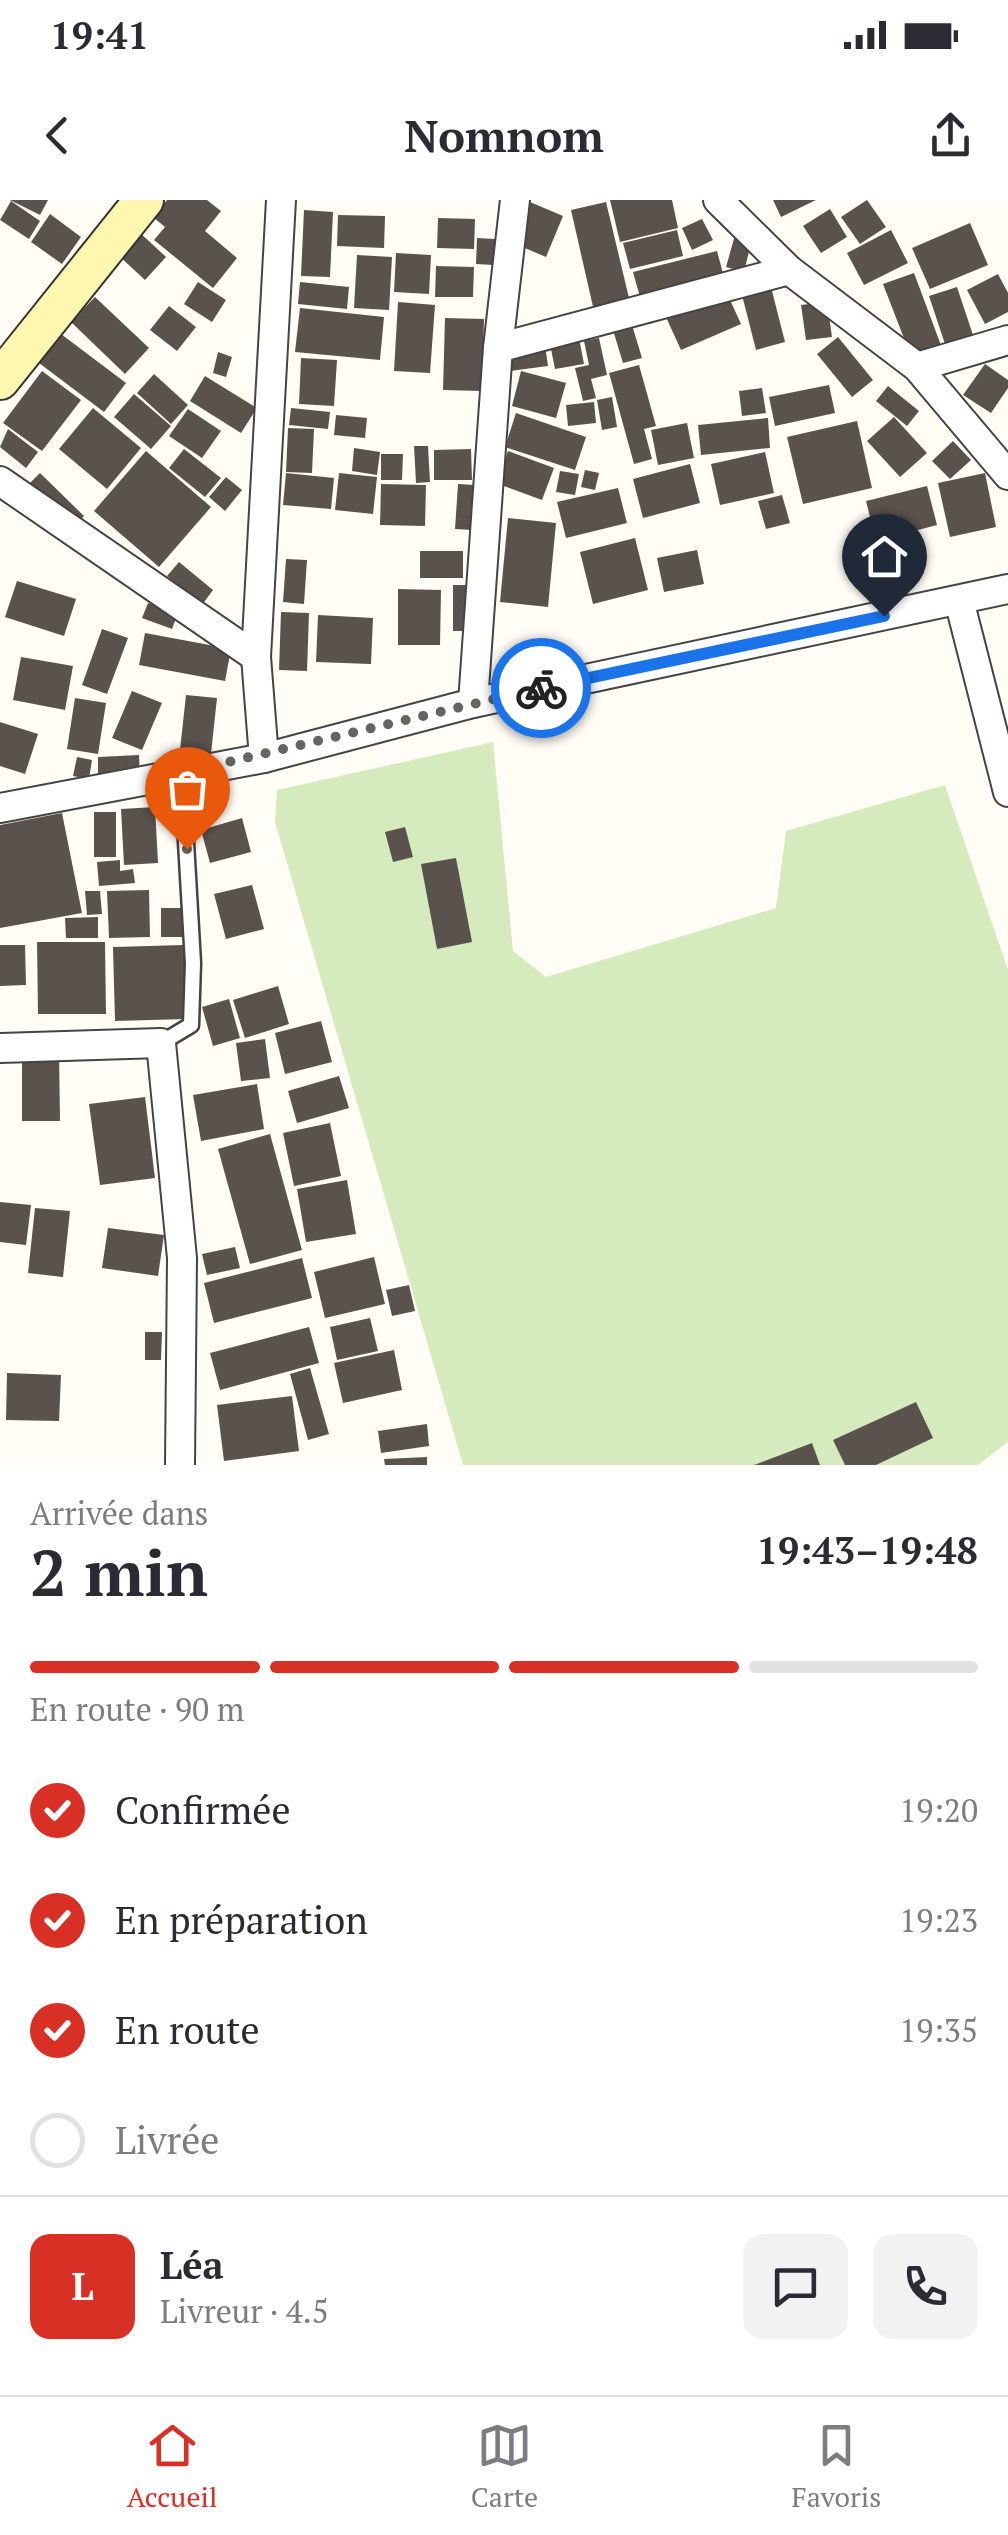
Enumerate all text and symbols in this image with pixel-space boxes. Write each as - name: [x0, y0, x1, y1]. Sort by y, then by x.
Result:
- text: 19:41: [50, 10, 149, 60]
- text: Nomnom: [404, 105, 604, 165]
- icon: back: [30, 108, 85, 163]
- icon: share: [923, 108, 978, 163]
- pin: [842, 514, 927, 617]
- icon: home: [857, 529, 912, 584]
- courier: [491, 638, 591, 738]
- icon: bike: [514, 661, 569, 716]
- pin: [145, 747, 230, 850]
- icon: bag: [160, 762, 215, 817]
- text: Arrivée dans: [30, 1492, 208, 1534]
- text: 19:43–19:48: [756, 1525, 978, 1575]
- text: 2 min: [30, 1528, 208, 1615]
- text: En route · 90 m: [30, 1688, 244, 1730]
- icon: check: [30, 1783, 85, 1838]
- text: Confirmée: [115, 1785, 291, 1835]
- text: 19:20: [899, 1789, 978, 1831]
- icon: check: [30, 1893, 85, 1948]
- text: En préparation: [115, 1895, 368, 1945]
- text: 19:23: [899, 1899, 978, 1941]
- icon: check: [30, 2003, 85, 2058]
- text: En route: [115, 2005, 260, 2055]
- text: 19:35: [899, 2009, 978, 2051]
- text: Livrée: [115, 2115, 219, 2165]
- button: chat: [743, 2234, 848, 2339]
- button: phone: [873, 2234, 978, 2339]
- text: Léa: [160, 2240, 224, 2290]
- text: L: [71, 2261, 94, 2311]
- text: Livreur · 4.5: [160, 2290, 329, 2332]
- tab: Accueil: [127, 2418, 217, 2515]
- tab: Carte: [471, 2418, 538, 2515]
- tab: Favoris: [791, 2418, 881, 2515]

